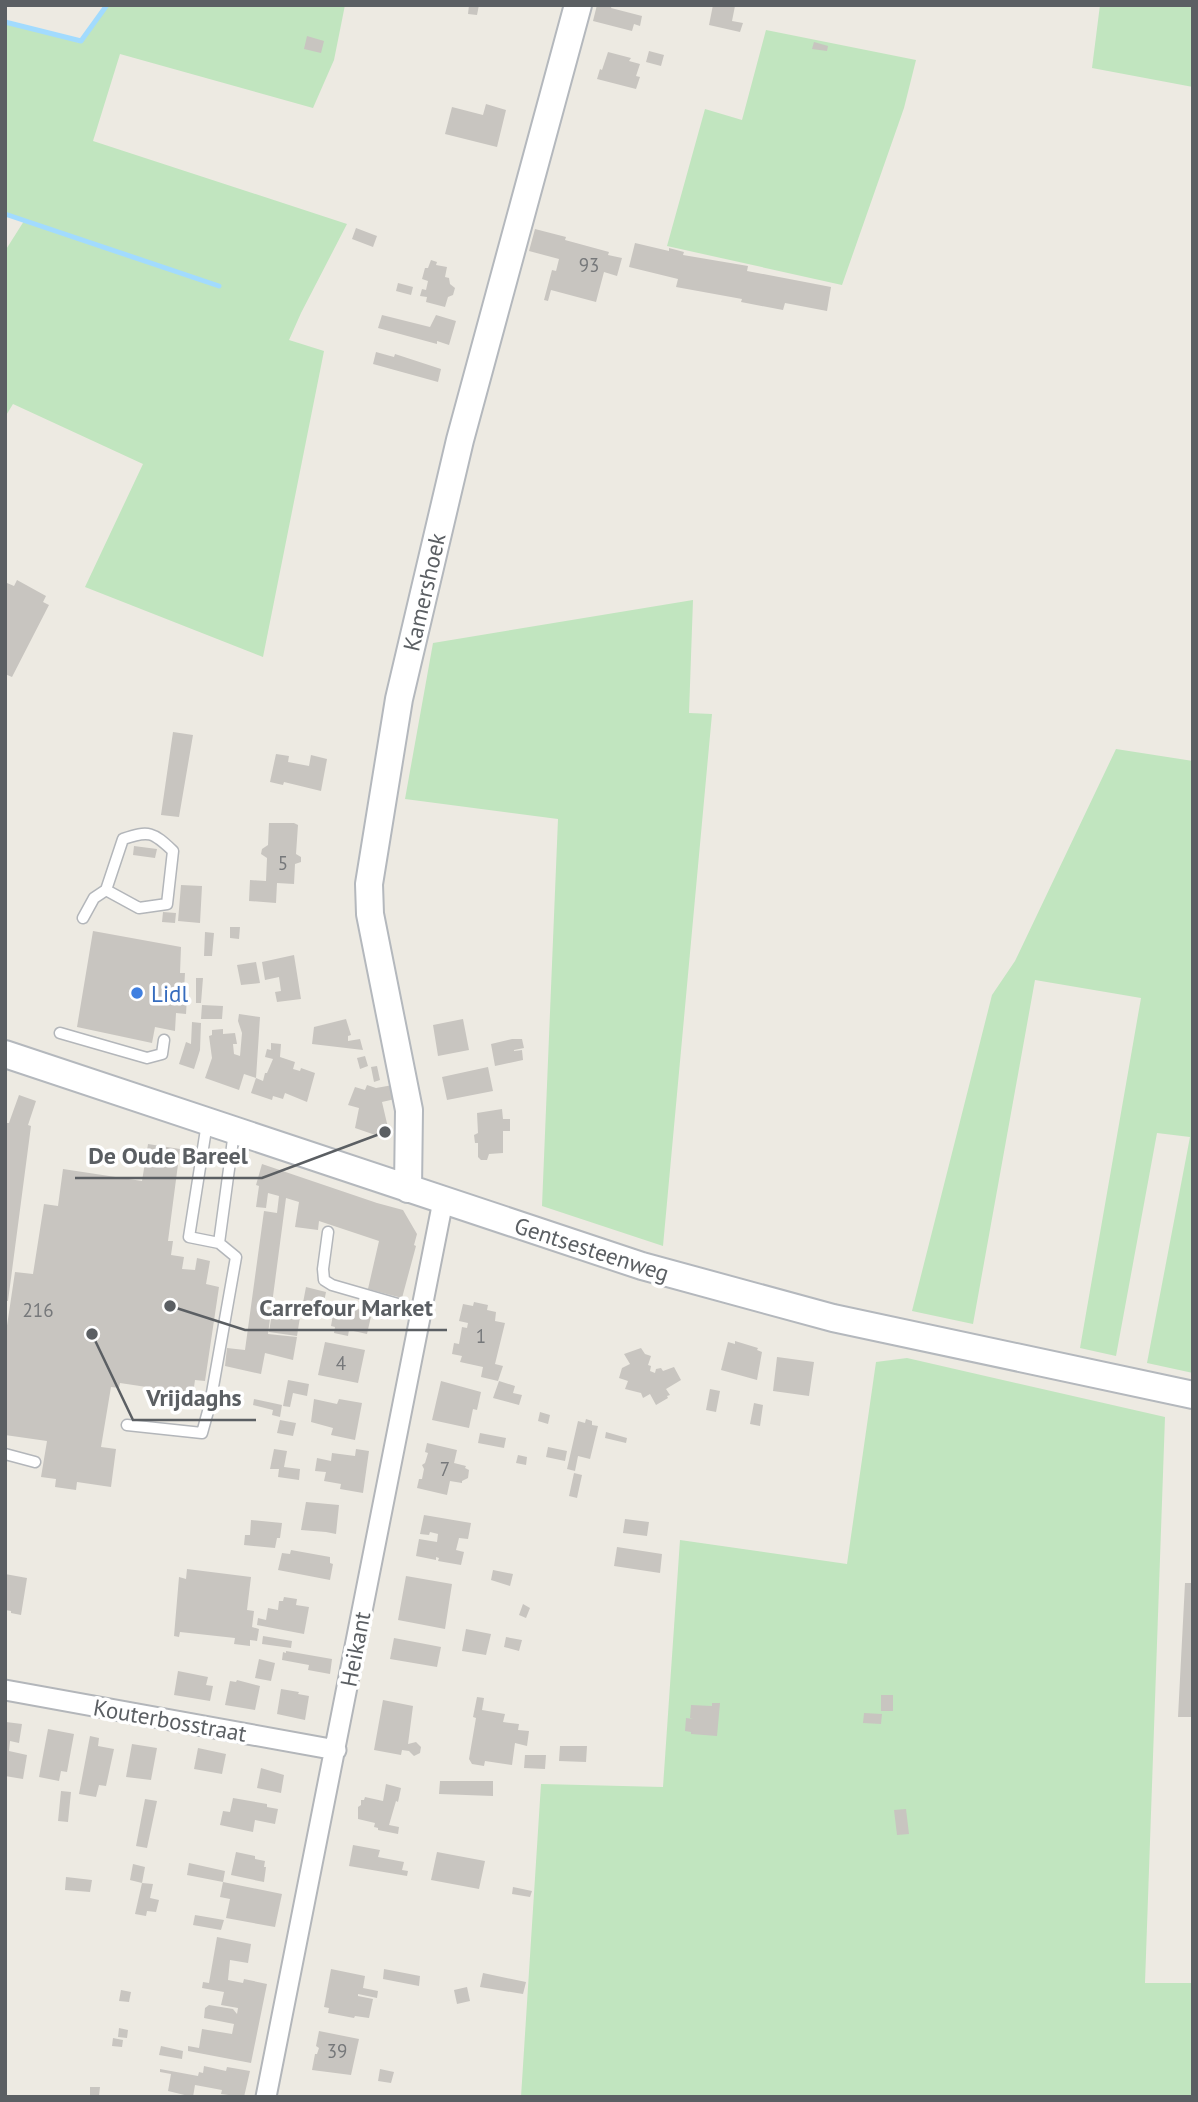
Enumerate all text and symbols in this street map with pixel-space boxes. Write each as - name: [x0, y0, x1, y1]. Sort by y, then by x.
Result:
- house number: 93: [579, 253, 599, 277]
- street label: Kamershoek: [396, 530, 452, 654]
- house number: 5: [278, 851, 288, 875]
- place label: Lidl: [151, 979, 188, 1008]
- marker: Lidl: [129, 985, 145, 1001]
- callout: De Oude Bareel: [75, 1133, 262, 1178]
- text: De Oude Bareel: [88, 1140, 249, 1171]
- street label: Gentsesteenweg: [511, 1210, 673, 1288]
- callout: Carrefour Market: [245, 1285, 447, 1330]
- text: Carrefour Market: [259, 1292, 433, 1323]
- house number: 216: [22, 1298, 54, 1322]
- house number: 1: [476, 1324, 486, 1348]
- house number: 4: [336, 1351, 346, 1375]
- callout: Vrijdaghs: [133, 1375, 256, 1420]
- text: Vrijdaghs: [145, 1382, 242, 1413]
- house number: 7: [440, 1457, 450, 1481]
- street label: Heikant: [334, 1609, 377, 1689]
- street label: Kouterbosstraat: [91, 1692, 249, 1748]
- house number: 39: [327, 2039, 347, 2063]

